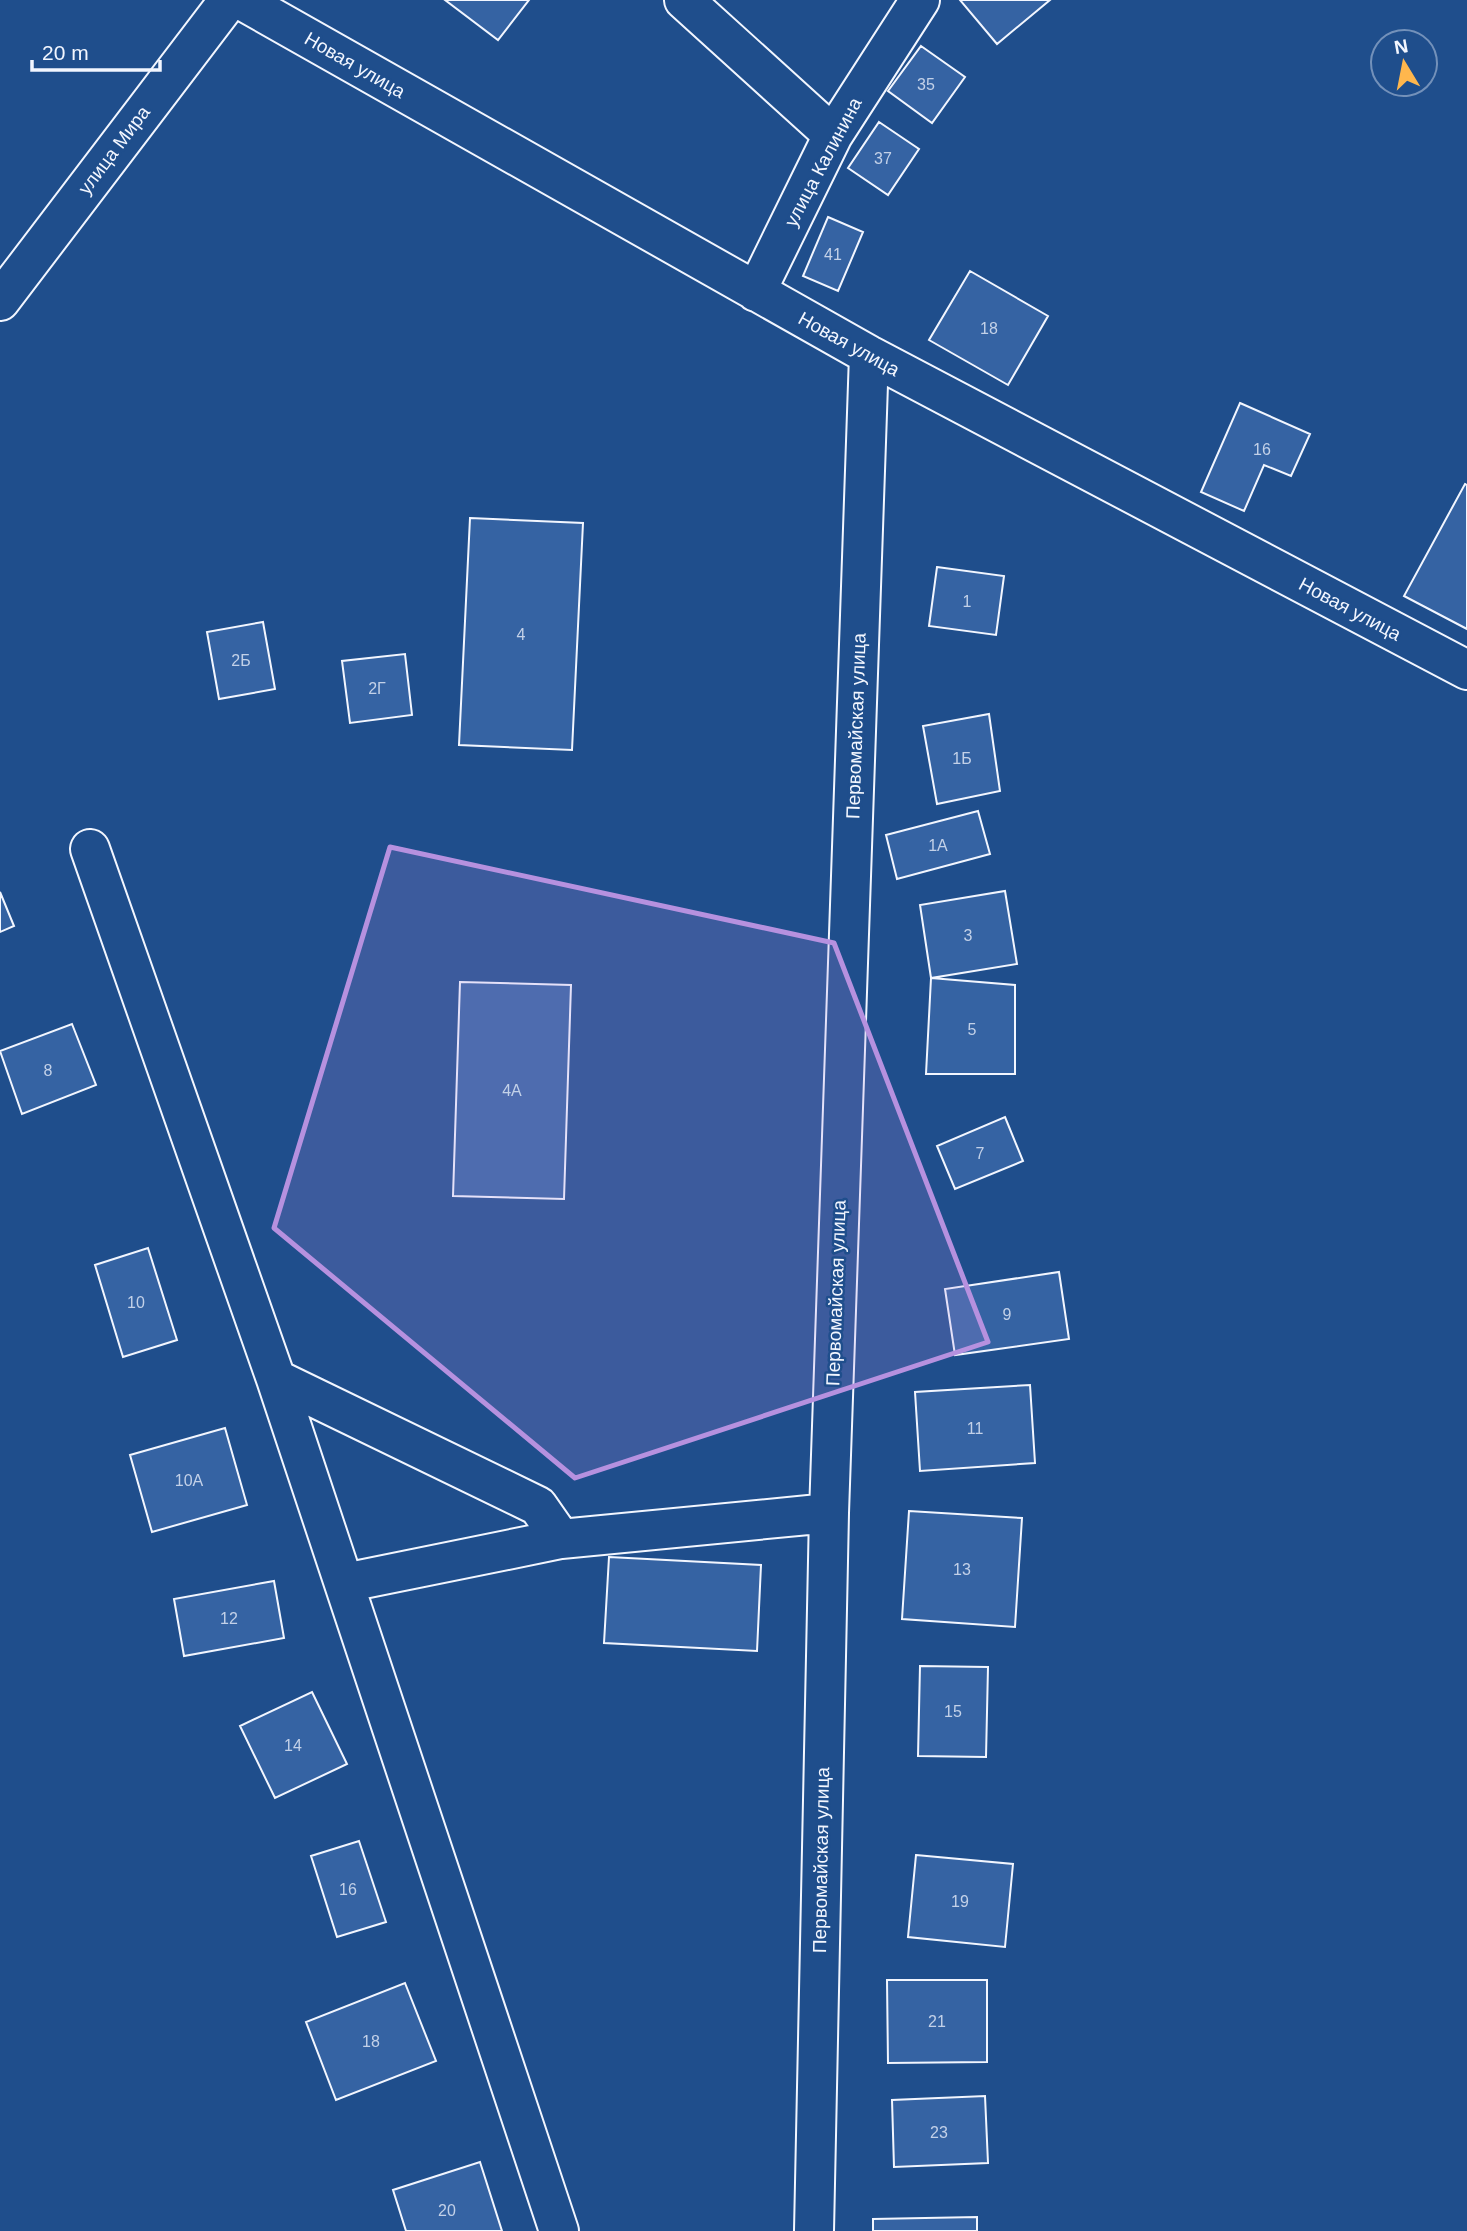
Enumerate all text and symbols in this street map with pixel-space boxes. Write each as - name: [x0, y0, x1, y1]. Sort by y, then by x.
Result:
- scale bar: [32, 28, 159, 72]
- street label: Новая улица: [301, 28, 409, 102]
- north arrow: [1369, 28, 1439, 98]
- text: N: [1393, 35, 1410, 58]
- text: 20 m: [42, 41, 89, 64]
- house number: 35: [917, 76, 935, 93]
- street label: улица Калинина: [780, 94, 866, 230]
- street label: улица Мира: [74, 101, 154, 198]
- house number: 37: [874, 150, 892, 167]
- house number: 41: [824, 246, 842, 263]
- street label: Новая улица: [795, 308, 904, 381]
- house number: 18: [980, 320, 998, 337]
- house number: 16: [1253, 441, 1271, 458]
- street label: Новая улица: [1295, 573, 1405, 645]
- house number: 1: [963, 593, 972, 610]
- house number: 4: [517, 626, 526, 643]
- street label: Первомайская улица: [842, 632, 870, 819]
- house number: 2Б: [231, 652, 251, 669]
- house number: 2Г: [368, 680, 386, 697]
- house number: 1Б: [952, 750, 972, 767]
- house number: 1А: [928, 837, 948, 854]
- house number: 3: [964, 927, 973, 944]
- house number: 5: [968, 1021, 977, 1038]
- house number: 8: [44, 1062, 53, 1079]
- house number: 4А: [502, 1082, 522, 1099]
- house number: 7: [976, 1145, 985, 1162]
- street label: Первомайская улица: [822, 1199, 850, 1386]
- house number: 10: [127, 1294, 145, 1311]
- house number: 9: [1003, 1306, 1012, 1323]
- house number: 11: [967, 1420, 983, 1437]
- house number: 10А: [175, 1472, 204, 1489]
- house number: 13: [953, 1561, 971, 1578]
- house number: 12: [220, 1610, 238, 1627]
- house number: 15: [944, 1703, 962, 1720]
- house number: 14: [284, 1737, 302, 1754]
- street label: Первомайская улица: [809, 1766, 833, 1953]
- house number: 16: [339, 1881, 357, 1898]
- house number: 19: [951, 1893, 969, 1910]
- house number: 21: [928, 2013, 946, 2030]
- house number: 18: [362, 2033, 380, 2050]
- house number: 23: [930, 2124, 948, 2141]
- house number: 20: [438, 2202, 456, 2219]

